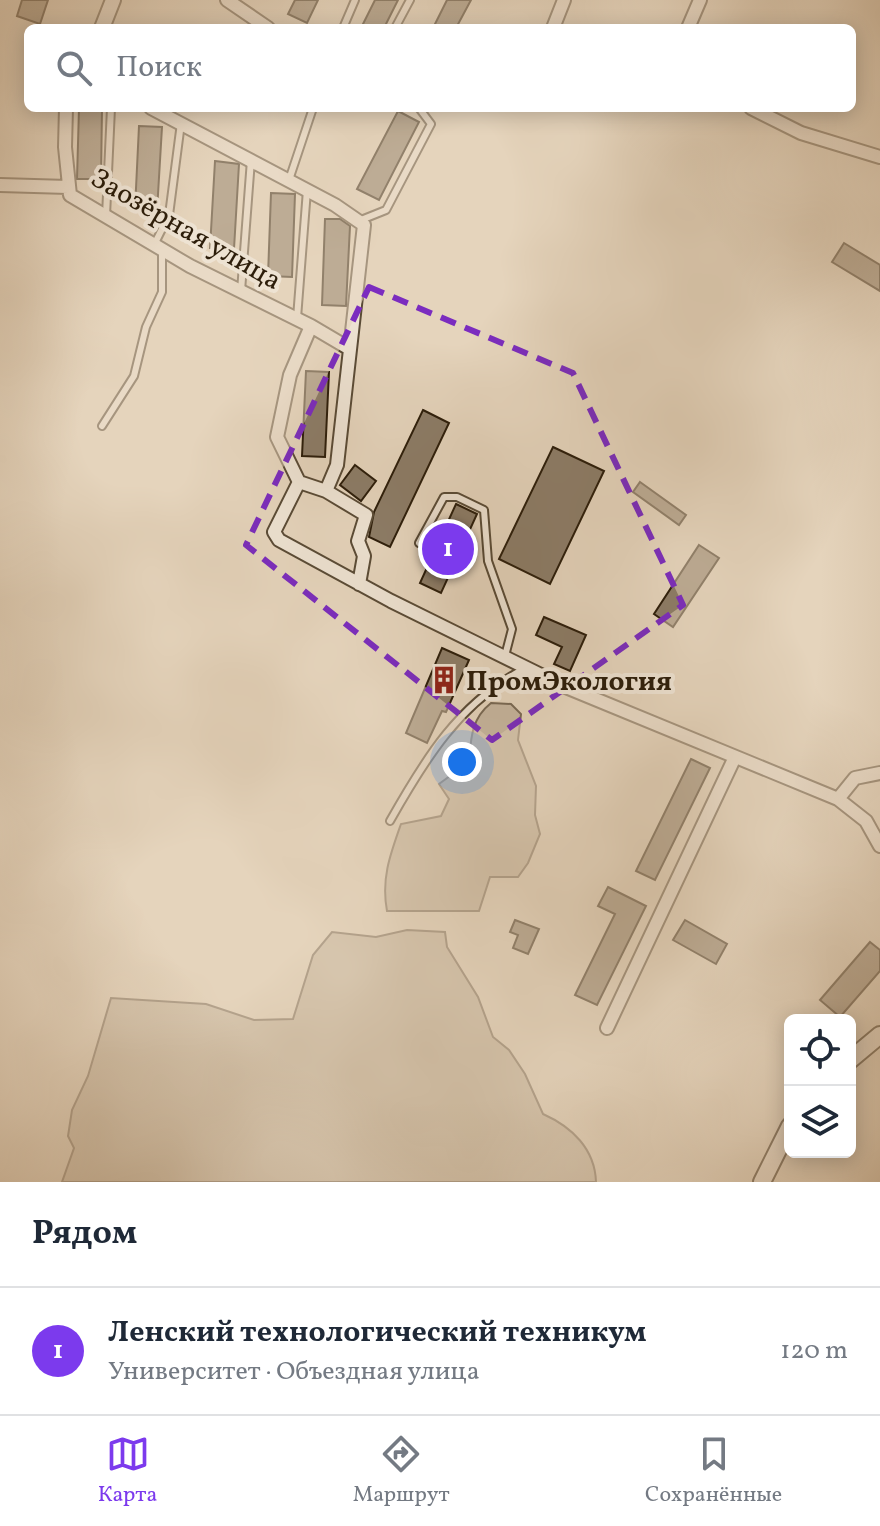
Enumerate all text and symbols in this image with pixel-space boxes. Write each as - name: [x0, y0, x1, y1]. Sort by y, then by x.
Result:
- search box: [24, 24, 856, 112]
- icon: search: [52, 46, 96, 90]
- text: Поиск: [116, 47, 202, 89]
- street label: Заозёрная улица: [83, 160, 288, 301]
- pin: 1: [422, 519, 474, 579]
- place label: ПромЭкология: [466, 663, 672, 702]
- building icon: ПромЭкология: [429, 665, 459, 695]
- your location: [442, 742, 482, 782]
- map controls: [784, 1014, 856, 1158]
- button: locate: [784, 1014, 856, 1086]
- button: layers: [784, 1086, 856, 1158]
- text: Рядом: [32, 1211, 137, 1258]
- text: Ленский технологический техникум: [108, 1312, 646, 1354]
- text: 1: [53, 1333, 63, 1369]
- text: 120 m: [780, 1333, 848, 1369]
- text: Университет · Объездная улица: [108, 1354, 480, 1390]
- tab: Карта: [98, 1432, 157, 1511]
- tab: Маршрут: [353, 1432, 450, 1511]
- tab: Сохранённые: [645, 1432, 782, 1511]

